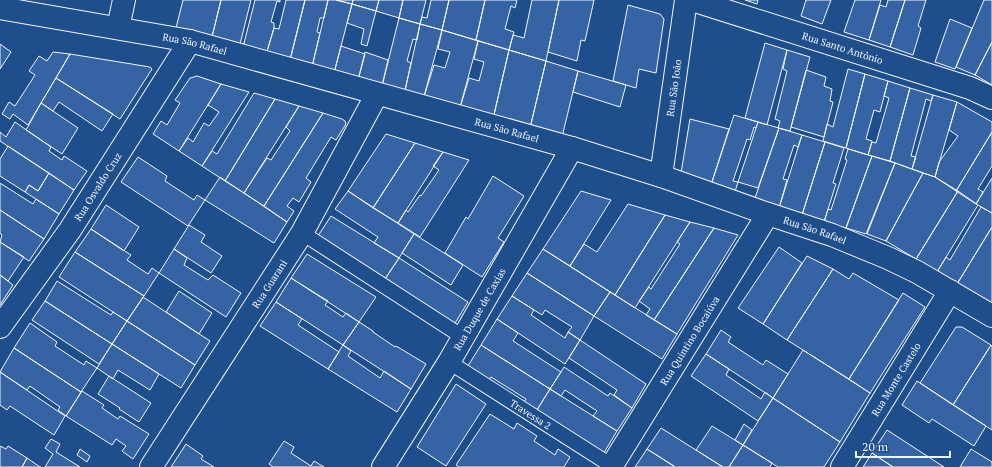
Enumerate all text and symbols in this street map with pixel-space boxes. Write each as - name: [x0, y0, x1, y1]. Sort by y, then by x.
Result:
- street label: Rua Santo Antônio: [801, 29, 885, 67]
- street label: Rua São Rafael: [161, 30, 228, 58]
- street label: Rua São João: [663, 58, 684, 117]
- street label: Rua São Rafael: [473, 115, 540, 145]
- street label: Rua Osvaldo Cruz: [71, 150, 124, 223]
- street label: Rua São Rafael: [782, 213, 849, 247]
- street label: Rua Guarani: [249, 257, 290, 311]
- street label: Rua Duque de Caxias: [450, 265, 508, 353]
- street label: Rua Quintino Bocaiúva: [657, 293, 722, 387]
- street label: Rua Monte Castelo: [868, 340, 924, 418]
- street label: Travessa 2: [508, 396, 554, 432]
- scale bar: [856, 433, 950, 459]
- text: 20 m: [862, 439, 889, 454]

